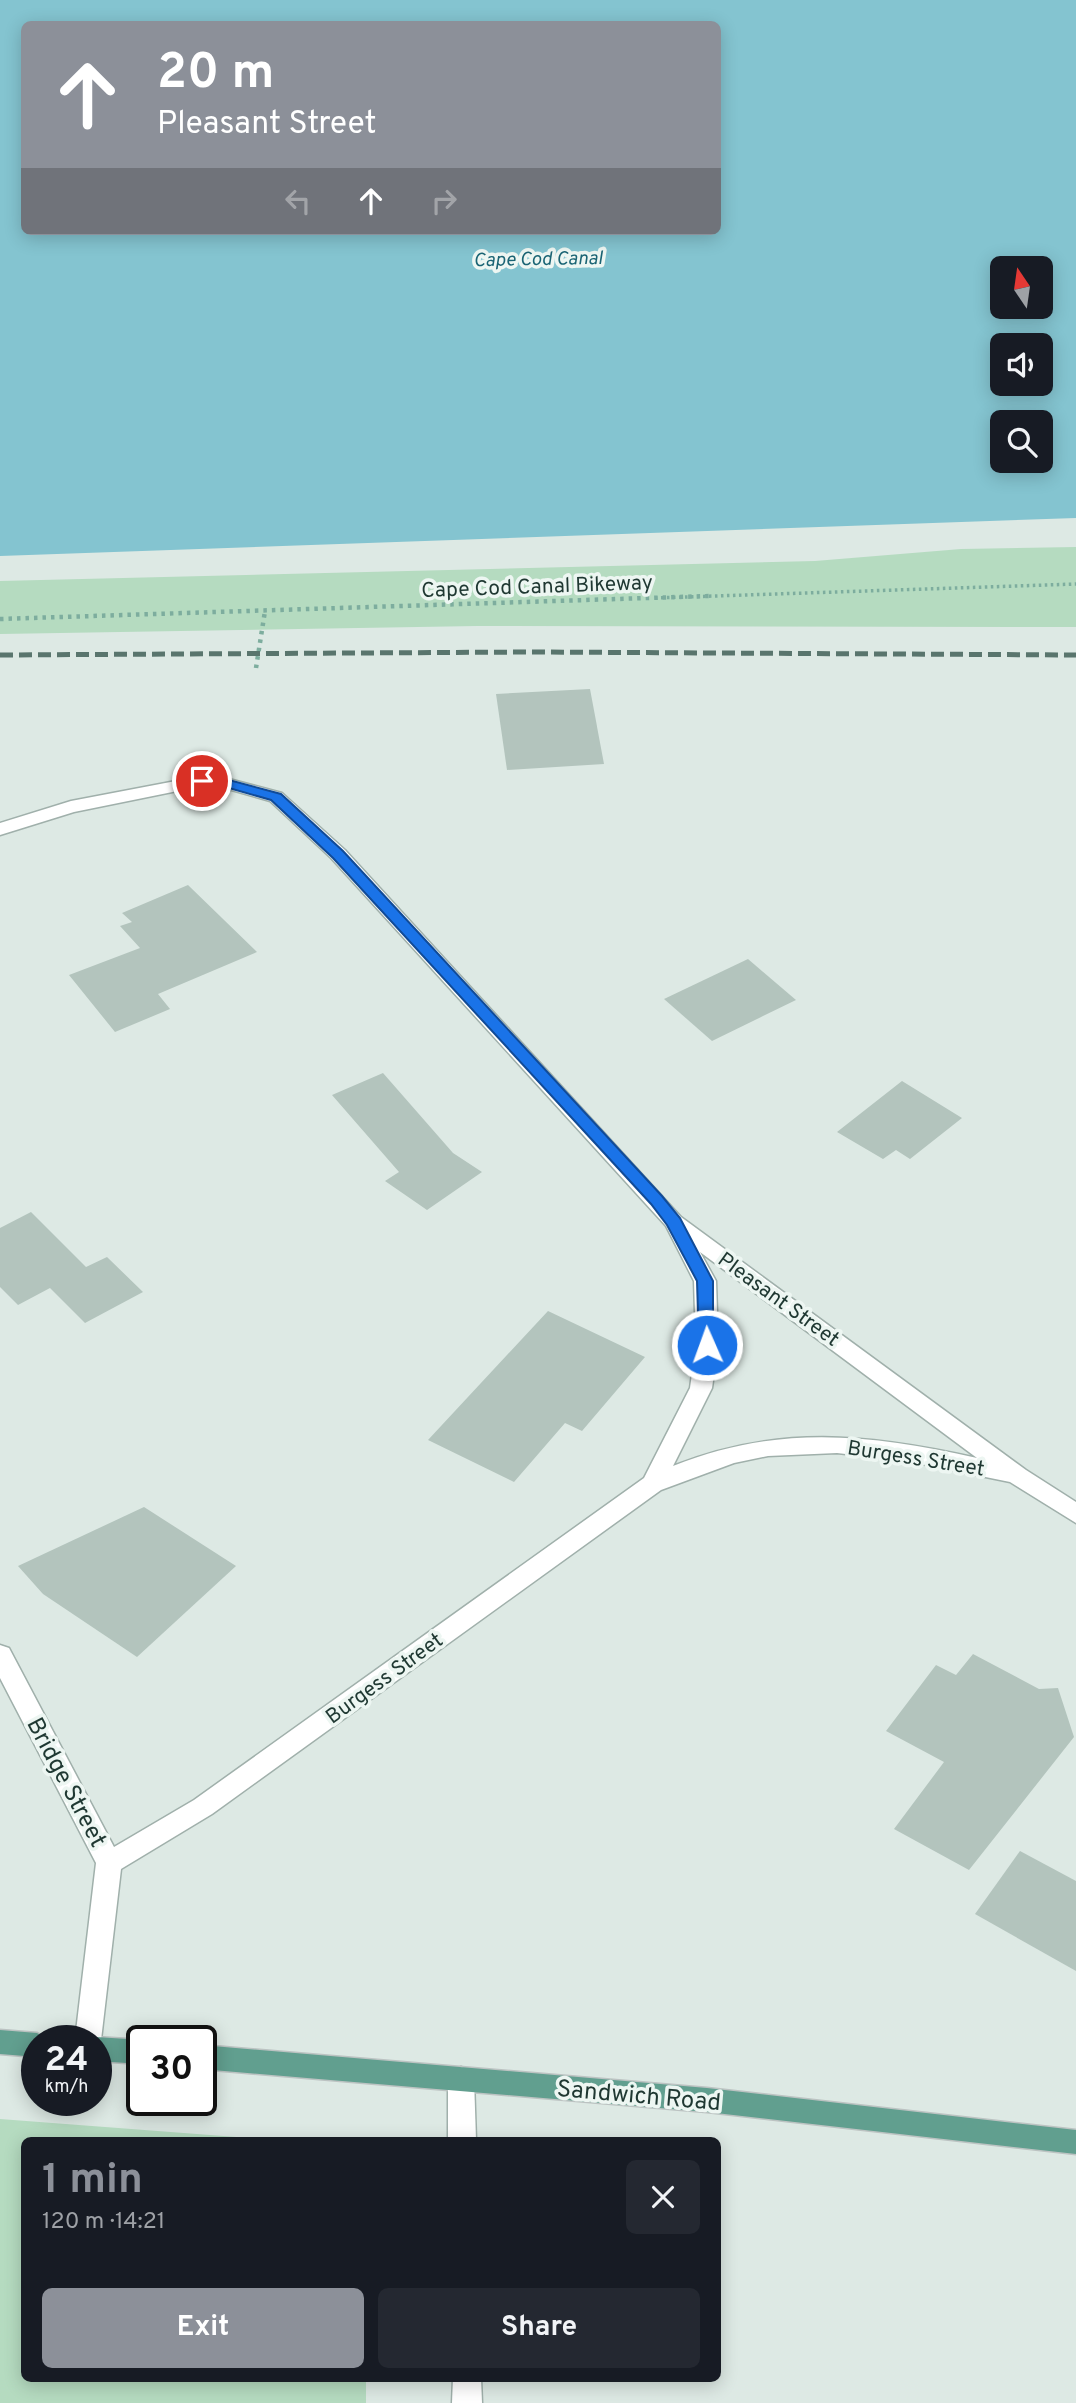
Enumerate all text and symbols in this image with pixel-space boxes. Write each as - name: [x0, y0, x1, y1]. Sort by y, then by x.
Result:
- text: 20 m: [157, 44, 274, 106]
- icon: ahead: [42, 49, 133, 140]
- text: Pleasant Street: [157, 105, 377, 145]
- icon: left: [279, 182, 317, 220]
- icon: ahead: [352, 182, 390, 220]
- icon: right: [425, 182, 463, 220]
- water label: Cape Cod Canal: [473, 247, 604, 273]
- north arrow: [990, 256, 1054, 318]
- map controls: [990, 256, 1053, 473]
- button: sound: [990, 333, 1053, 396]
- button: search: [990, 410, 1053, 473]
- street label: Cape Cod Canal Bikeway: [421, 570, 653, 605]
- pin: [172, 751, 232, 811]
- icon: arrive: [183, 762, 221, 800]
- street label: Pleasant Street: [712, 1247, 844, 1353]
- position arrow: [670, 1308, 744, 1382]
- street label: Burgess Street: [845, 1435, 986, 1484]
- street label: Burgess Street: [321, 1628, 449, 1731]
- street label: Bridge Street: [19, 1713, 112, 1853]
- speed limit sign: 30: [126, 2025, 217, 2116]
- text: 24: [45, 2039, 88, 2083]
- street label: Sandwich Road: [556, 2075, 722, 2119]
- text: km/h: [45, 2076, 88, 2099]
- text: 1 min: [42, 2155, 143, 2208]
- button: close: [626, 2160, 700, 2234]
- text: 120 m · 14:21: [42, 2208, 165, 2237]
- button: Exit: [42, 2288, 364, 2368]
- button: Share: [378, 2288, 700, 2368]

